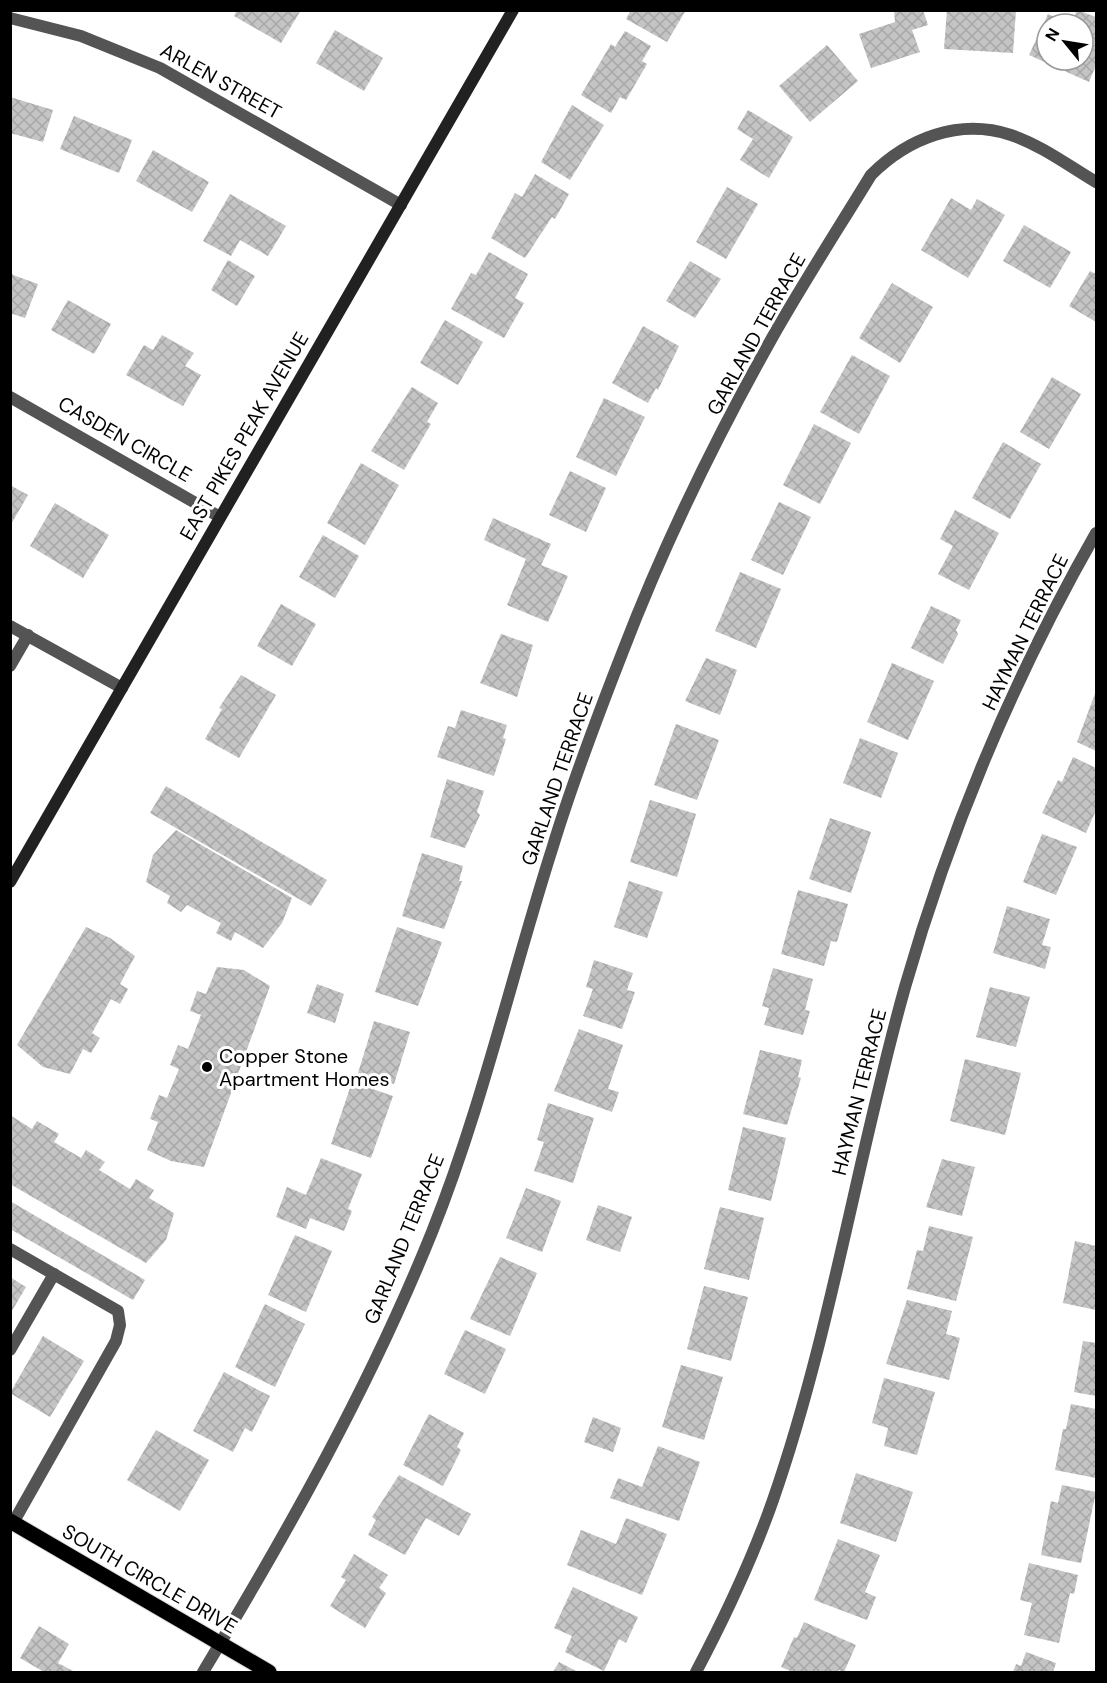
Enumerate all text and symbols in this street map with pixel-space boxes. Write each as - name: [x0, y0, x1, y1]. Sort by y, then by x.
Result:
- north arrow: [1035, 12, 1095, 72]
- text: N: [1040, 24, 1064, 45]
- street label: ARLEN STREET: [156, 37, 286, 125]
- street label: GARLAND TERRACE: [701, 248, 811, 420]
- street label: EAST PIKES PEAK AVENUE: [174, 327, 314, 545]
- street label: CASDEN CIRCLE: [53, 390, 197, 488]
- street label: HAYMAN TERRACE: [976, 550, 1074, 714]
- street label: GARLAND TERRACE: [515, 689, 599, 869]
- street label: HAYMAN TERRACE: [826, 1006, 892, 1178]
- place label: Copper Stone Apartment Homes: [219, 1043, 389, 1092]
- marker: Copper Stone Apartment Homes: [200, 1060, 214, 1074]
- street label: GARLAND TERRACE: [358, 1150, 450, 1328]
- street label: SOUTH CIRCLE DRIVE: [58, 1518, 242, 1640]

